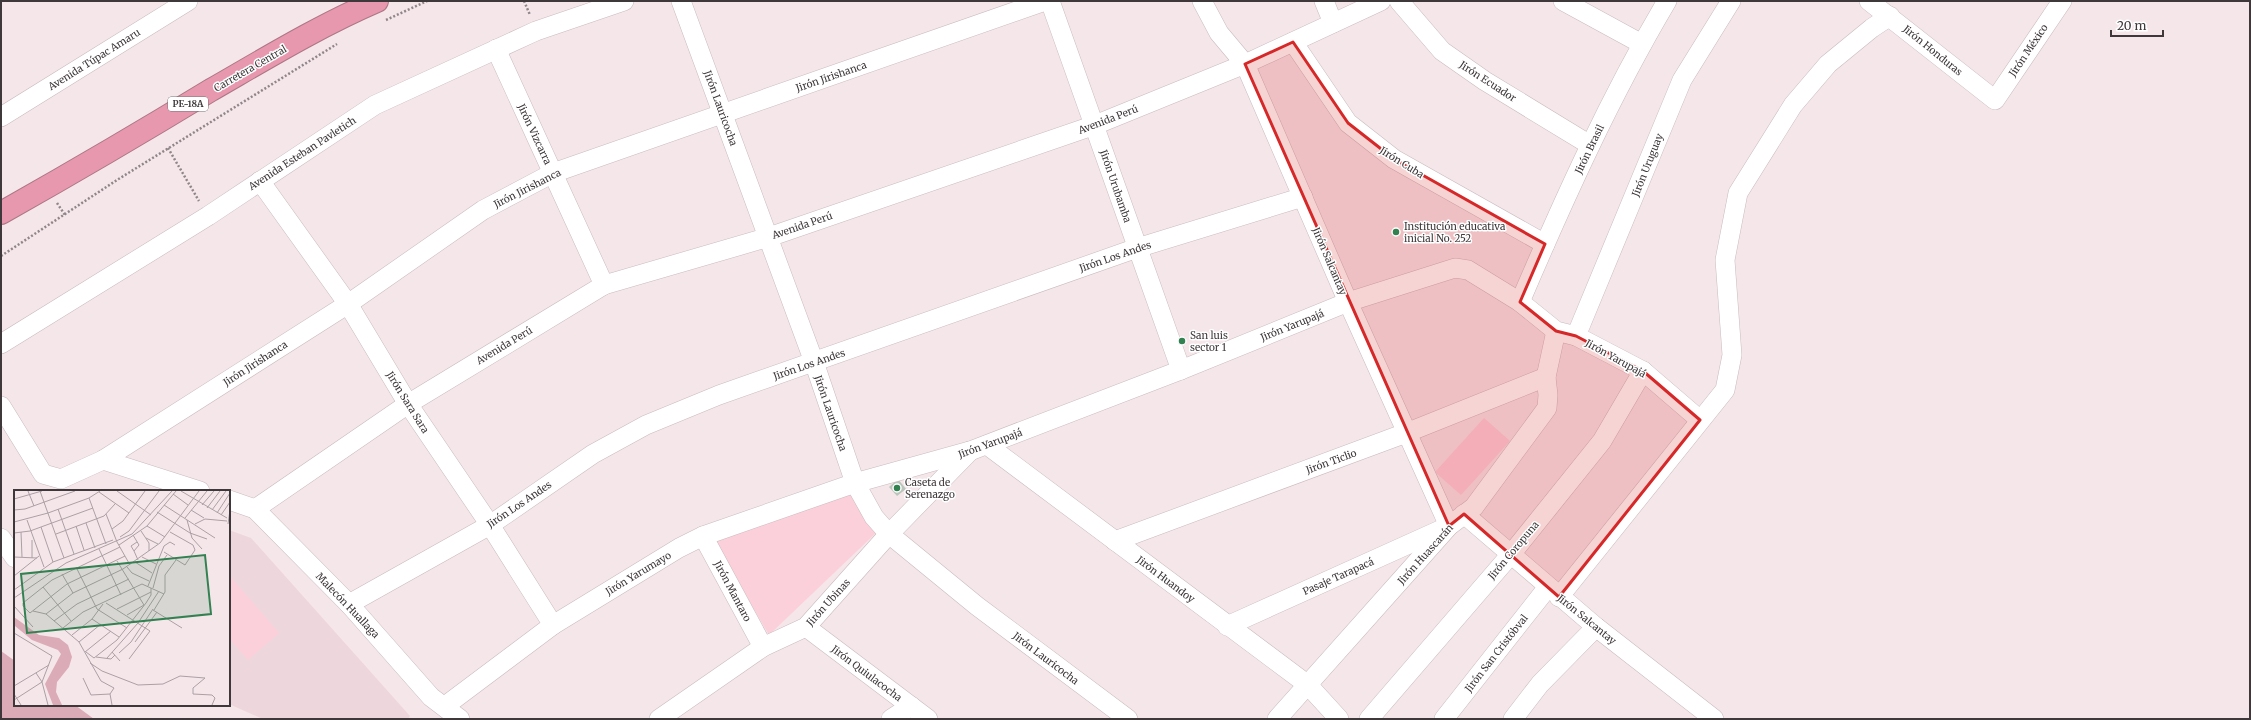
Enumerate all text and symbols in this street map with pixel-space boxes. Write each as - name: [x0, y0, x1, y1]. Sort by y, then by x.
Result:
- scale bar: [2111, 12, 2163, 38]
- text: 20 m: [2117, 18, 2146, 33]
- street label: Jirón México: [2005, 21, 2051, 80]
- street label: Jirón Honduras: [1899, 22, 1965, 78]
- street label: Avenida Túpac Amaru: [45, 26, 143, 94]
- street label: Carretera Central: [211, 42, 289, 95]
- street label: Jirón Jirishanca: [793, 58, 869, 95]
- street label: Jirón Ecuador: [1456, 58, 1519, 105]
- street label: Jirón Lauricocha: [701, 68, 740, 148]
- road number: PE-18A: [168, 97, 208, 111]
- street label: Jirón Vizcarra: [514, 101, 555, 167]
- street label: Avenida Perú: [1075, 102, 1140, 137]
- street label: Avenida Esteban Pavletich: [245, 114, 359, 194]
- street label: Jirón Brasil: [1571, 122, 1607, 177]
- street label: Jirón Uruguay: [1629, 132, 1666, 200]
- street label: Jirón Cuba: [1376, 143, 1427, 181]
- street label: Jirón Urubamba: [1097, 147, 1134, 225]
- street label: Jirón Jirishanca: [490, 166, 564, 211]
- street label: Avenida Perú: [769, 209, 834, 242]
- place label: Institución educativa inicial No. 252: [1404, 220, 1506, 245]
- street label: Jirón Salcantay: [1309, 225, 1350, 297]
- marker: Institución educativa inicial No. 252: [1391, 227, 1401, 237]
- street label: Jirón Los Andes: [1077, 238, 1153, 275]
- street label: Jirón Yarupajá: [1258, 307, 1326, 344]
- street label: Avenida Perú: [473, 324, 535, 368]
- place label: San luis sector 1: [1190, 329, 1228, 354]
- marker: San luis sector 1: [1177, 336, 1187, 346]
- street label: Jirón Yarupajá: [1582, 336, 1649, 381]
- street label: Jirón Jirishanca: [220, 337, 290, 390]
- street label: Jirón Los Andes: [771, 346, 847, 383]
- street label: Jirón Sara Sara: [383, 368, 432, 436]
- street label: Jirón Lauricocha: [811, 373, 850, 453]
- street label: Jirón Yarupajá: [955, 426, 1025, 461]
- street label: Jirón Ticlio: [1303, 446, 1358, 477]
- place label: Caseta de Serenazgo: [905, 476, 955, 501]
- street label: Jirón Los Andes: [484, 478, 554, 531]
- marker: Caseta de Serenazgo: [892, 483, 902, 493]
- inset map: [14, 490, 230, 706]
- street label: Jirón Coropuna: [1484, 518, 1542, 583]
- street label: Jirón Huascarán: [1394, 521, 1456, 588]
- street label: Jirón Yarumayo: [602, 549, 674, 599]
- street label: Jirón Huandoy: [1133, 553, 1197, 606]
- street label: Pasaje Tarapacá: [1301, 555, 1376, 598]
- street label: Jirón Mantaro: [711, 558, 754, 624]
- street label: Malecón Huallaga: [313, 570, 383, 641]
- street label: Jirón Ubinas: [803, 576, 853, 629]
- street label: Jirón Salcantay: [1554, 591, 1619, 647]
- street label: Jirón San Cristóbval: [1461, 612, 1531, 696]
- street label: Jirón Lauricocha: [1009, 629, 1082, 688]
- street label: Jirón Quiulacocha: [828, 642, 905, 705]

